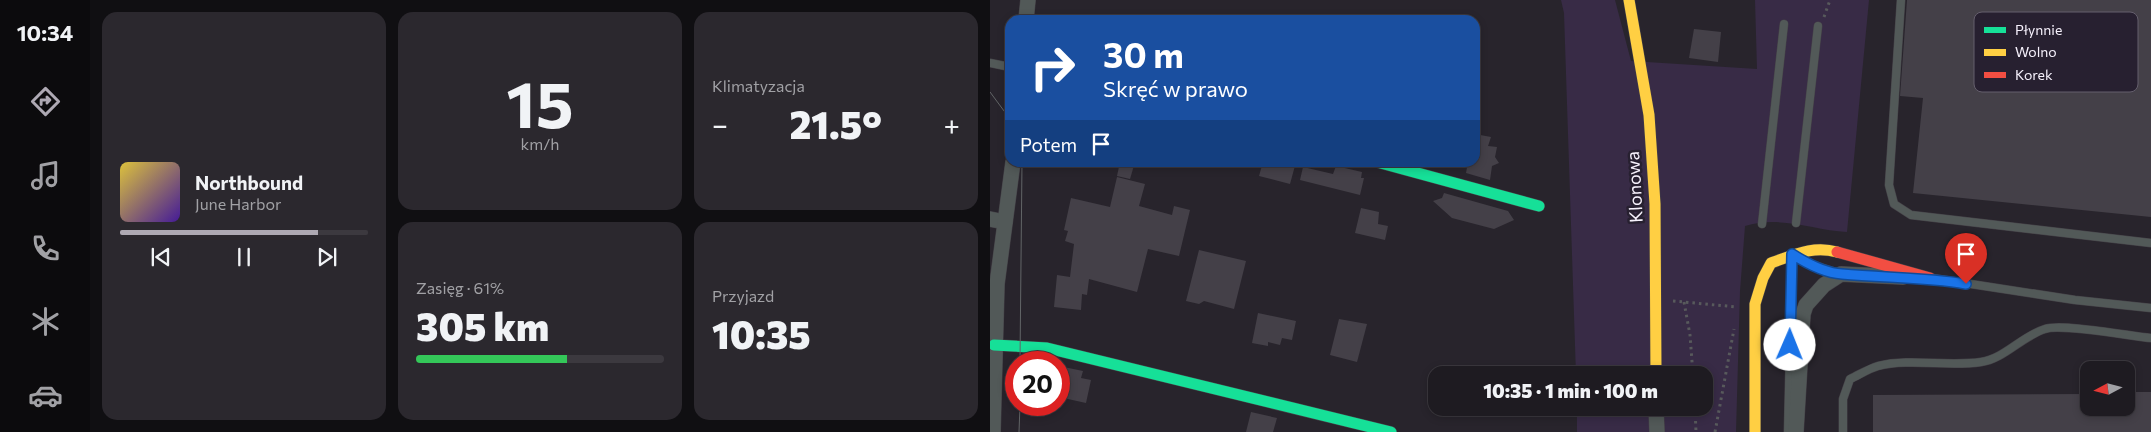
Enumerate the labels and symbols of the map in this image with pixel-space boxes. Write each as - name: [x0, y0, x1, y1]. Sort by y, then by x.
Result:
- legend: [1974, 12, 2138, 92]
- text: Płynnie: [2015, 21, 2062, 38]
- text: Wolno: [2015, 43, 2057, 60]
- text: Korek: [2015, 66, 2053, 83]
- street label: Klonowa: [1621, 151, 1647, 223]
- pin: [1945, 233, 1987, 284]
- position arrow: [1763, 318, 1815, 370]
- speed limit sign: 20: [1005, 351, 1070, 416]
- north arrow: [2080, 361, 2135, 416]

